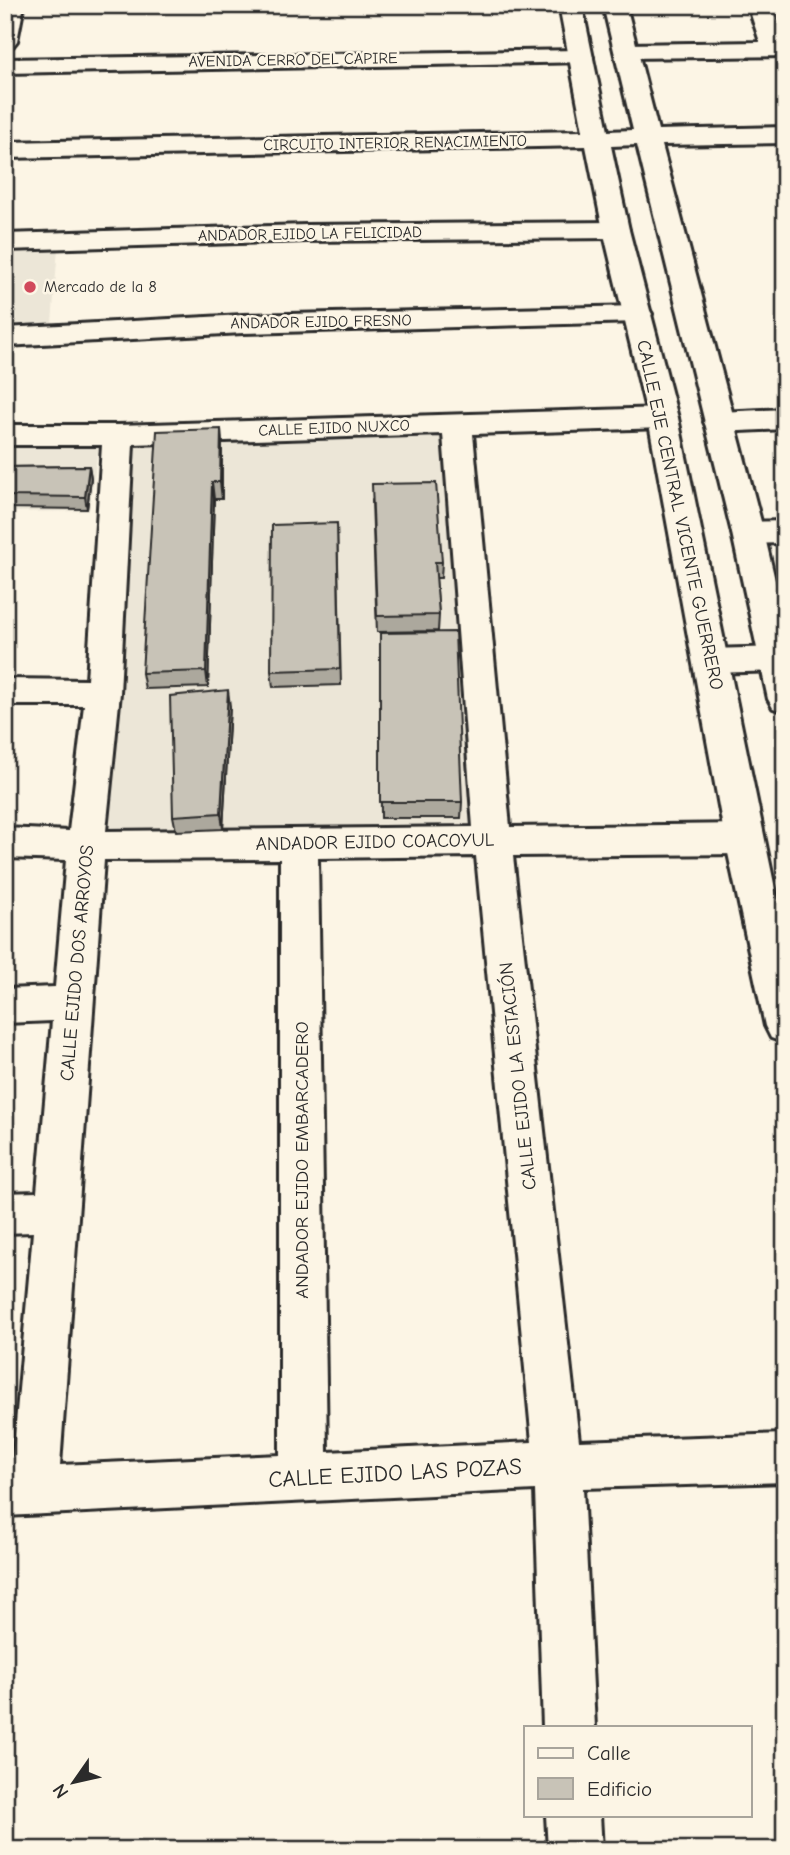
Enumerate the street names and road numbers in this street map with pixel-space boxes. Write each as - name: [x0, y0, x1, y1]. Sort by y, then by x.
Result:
- street label: AVENIDA CERRO DEL CAPIRE: [188, 49, 398, 71]
- street label: CIRCUITO INTERIOR RENACIMIENTO: [263, 132, 527, 154]
- street label: ANDADOR EJIDO LA FELICIDAD: [198, 223, 422, 245]
- street label: ANDADOR EJIDO FRESNO: [230, 311, 412, 333]
- street label: CALLE EJE CENTRAL VICENTE GUERRERO: [632, 338, 728, 692]
- street label: CALLE EJIDO NUXCO: [258, 416, 410, 440]
- street label: ANDADOR EJIDO COACOYUL: [256, 829, 495, 855]
- street label: CALLE EJIDO DOS ARROYOS: [56, 844, 98, 1082]
- street label: CALLE EJIDO LA ESTACIÓN: [495, 961, 541, 1191]
- street label: ANDADOR EJIDO EMBARCADERO: [291, 1021, 313, 1299]
- street label: CALLE EJIDO LAS POZAS: [268, 1453, 522, 1493]

